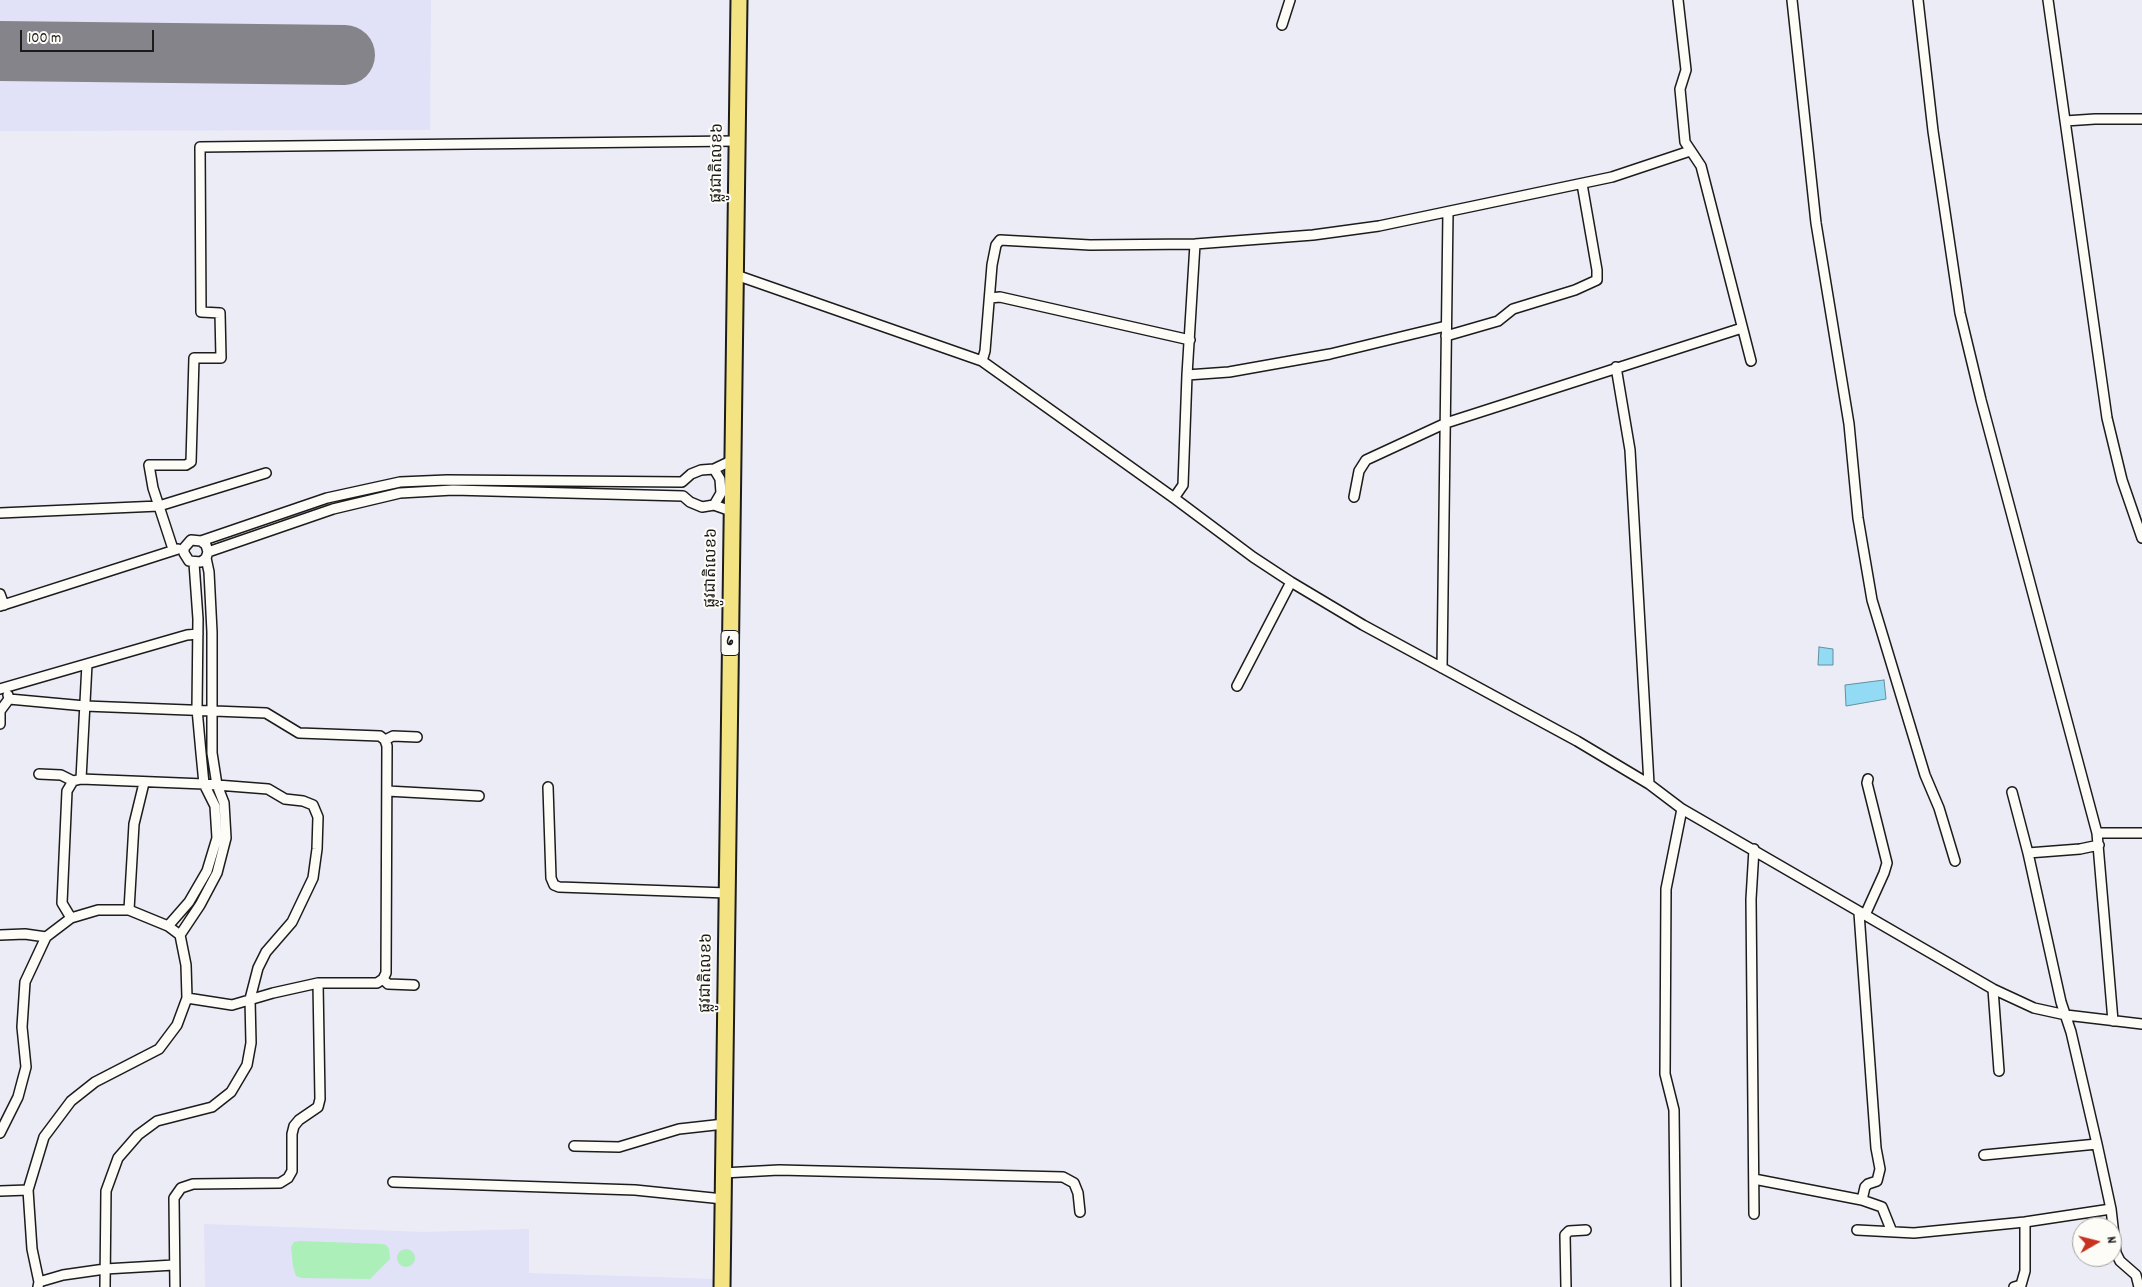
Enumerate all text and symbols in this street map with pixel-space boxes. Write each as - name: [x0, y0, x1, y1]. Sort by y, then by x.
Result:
- scale bar: [22, 20, 156, 52]
- text: 100 m: [28, 28, 61, 50]
- street label: ផ្លូវជាតិលេខ៦: [709, 123, 729, 203]
- street label: ផ្លូវជាតិលេខ៦: [703, 528, 723, 608]
- road number: 6: [721, 630, 739, 656]
- street label: ផ្លូវជាតិលេខ៦: [698, 933, 718, 1013]
- north arrow: [2072, 1217, 2122, 1267]
- text: N: [2100, 1235, 2121, 1245]

